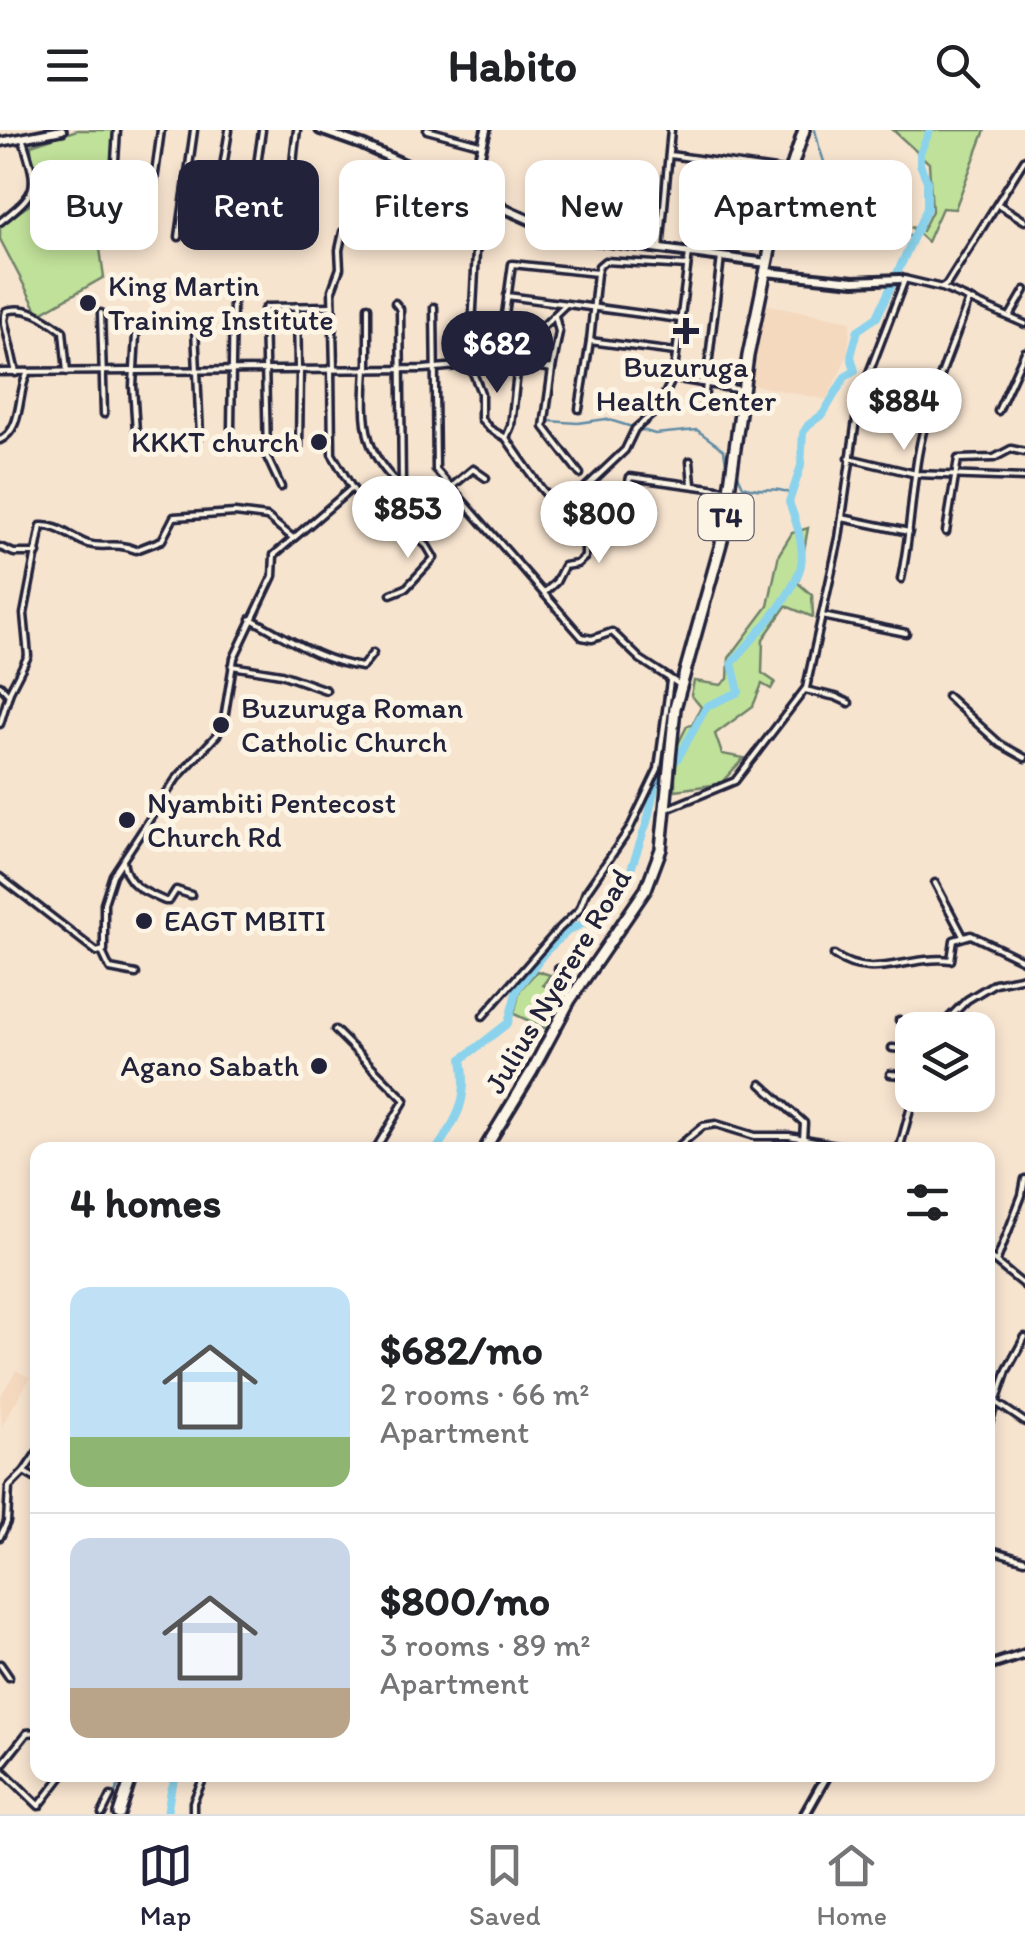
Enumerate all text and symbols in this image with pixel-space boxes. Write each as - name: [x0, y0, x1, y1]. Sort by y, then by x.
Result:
- icon: menu: [40, 38, 95, 93]
- text: Habito: [448, 38, 577, 92]
- icon: search: [930, 38, 985, 93]
- chip: Buy: [30, 160, 158, 250]
- chip: Rent: [178, 160, 319, 250]
- chip: Filters: [339, 160, 505, 250]
- chip: New: [525, 160, 659, 250]
- chip: Apartment: [679, 160, 912, 250]
- place label: King Martin Training Institute: [108, 267, 334, 338]
- marker: King Martin Training Institute: [77, 292, 99, 314]
- pin: $682: [438, 311, 556, 396]
- marker: Buzuruga Health Center: [673, 318, 699, 344]
- text: $682: [463, 324, 531, 362]
- place label: Buzuruga Health Center: [596, 348, 776, 419]
- pin: $884: [845, 368, 963, 453]
- text: $884: [869, 381, 939, 419]
- place label: KKKT church: [131, 423, 299, 460]
- marker: KKKT church: [308, 431, 330, 453]
- pin: $853: [349, 476, 467, 561]
- pin: $800: [540, 481, 658, 566]
- text: $853: [374, 489, 442, 527]
- text: $800: [562, 494, 636, 532]
- road number: T4: [698, 494, 754, 540]
- place label: Buzuruga Roman Catholic Church: [241, 689, 463, 760]
- marker: Buzuruga Roman Catholic Church: [210, 714, 232, 736]
- place label: Nyambiti Pentecost Church Rd: [147, 784, 396, 855]
- marker: Nyambiti Pentecost Church Rd: [116, 809, 138, 831]
- street label: Julius Nyerere Road: [476, 862, 639, 1100]
- place label: EAGT MBITI: [164, 902, 326, 939]
- marker: EAGT MBITI: [133, 910, 155, 932]
- map controls: [895, 1012, 995, 1112]
- button: layers: [895, 1012, 995, 1112]
- place label: Agano Sabath: [121, 1047, 299, 1084]
- marker: Agano Sabath: [308, 1055, 330, 1077]
- icon: filters: [900, 1175, 955, 1230]
- text: 4 homes: [70, 1177, 221, 1228]
- text: $682/mo: [380, 1324, 543, 1375]
- icon: home: [150, 1327, 270, 1447]
- text: 2 rooms · 66 m²: [380, 1375, 590, 1413]
- text: Apartment: [380, 1413, 529, 1451]
- text: $800/mo: [380, 1575, 550, 1626]
- icon: home: [150, 1578, 270, 1698]
- text: 3 rooms · 89 m²: [380, 1626, 591, 1664]
- text: Apartment: [380, 1664, 529, 1702]
- tab: Map: [138, 1838, 193, 1932]
- tab: Saved: [469, 1838, 540, 1932]
- tab: Home: [816, 1838, 887, 1932]

